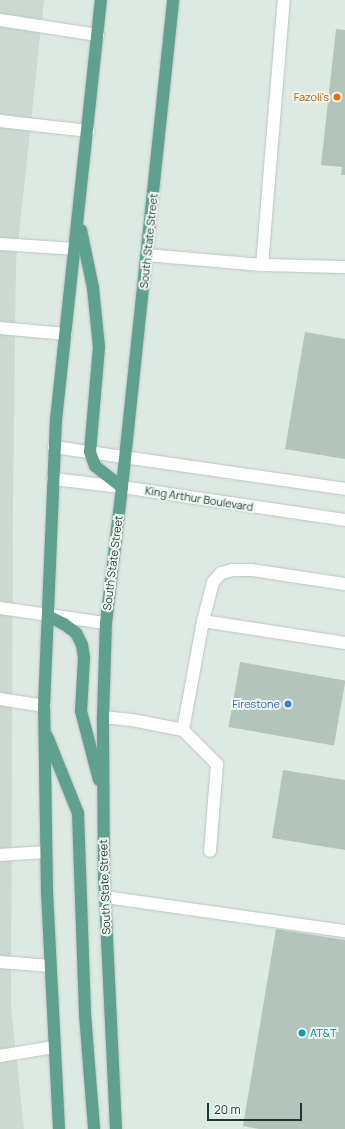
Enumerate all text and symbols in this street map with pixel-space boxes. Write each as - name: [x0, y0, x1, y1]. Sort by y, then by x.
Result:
- place label: Fazoli's: [294, 90, 329, 104]
- marker: Fazoli's: [332, 92, 342, 102]
- street label: South State Street: [137, 193, 161, 289]
- street label: King Arthur Boulevard: [144, 484, 254, 514]
- street label: South State Street: [101, 515, 125, 611]
- place label: Firestone: [232, 697, 280, 711]
- marker: Firestone: [283, 699, 293, 709]
- street label: South State Street: [97, 839, 113, 935]
- place label: AT&T: [310, 1026, 337, 1040]
- marker: AT&T: [297, 1028, 307, 1038]
- scale bar: [209, 1095, 304, 1121]
- text: 20 m: [214, 1101, 241, 1118]

